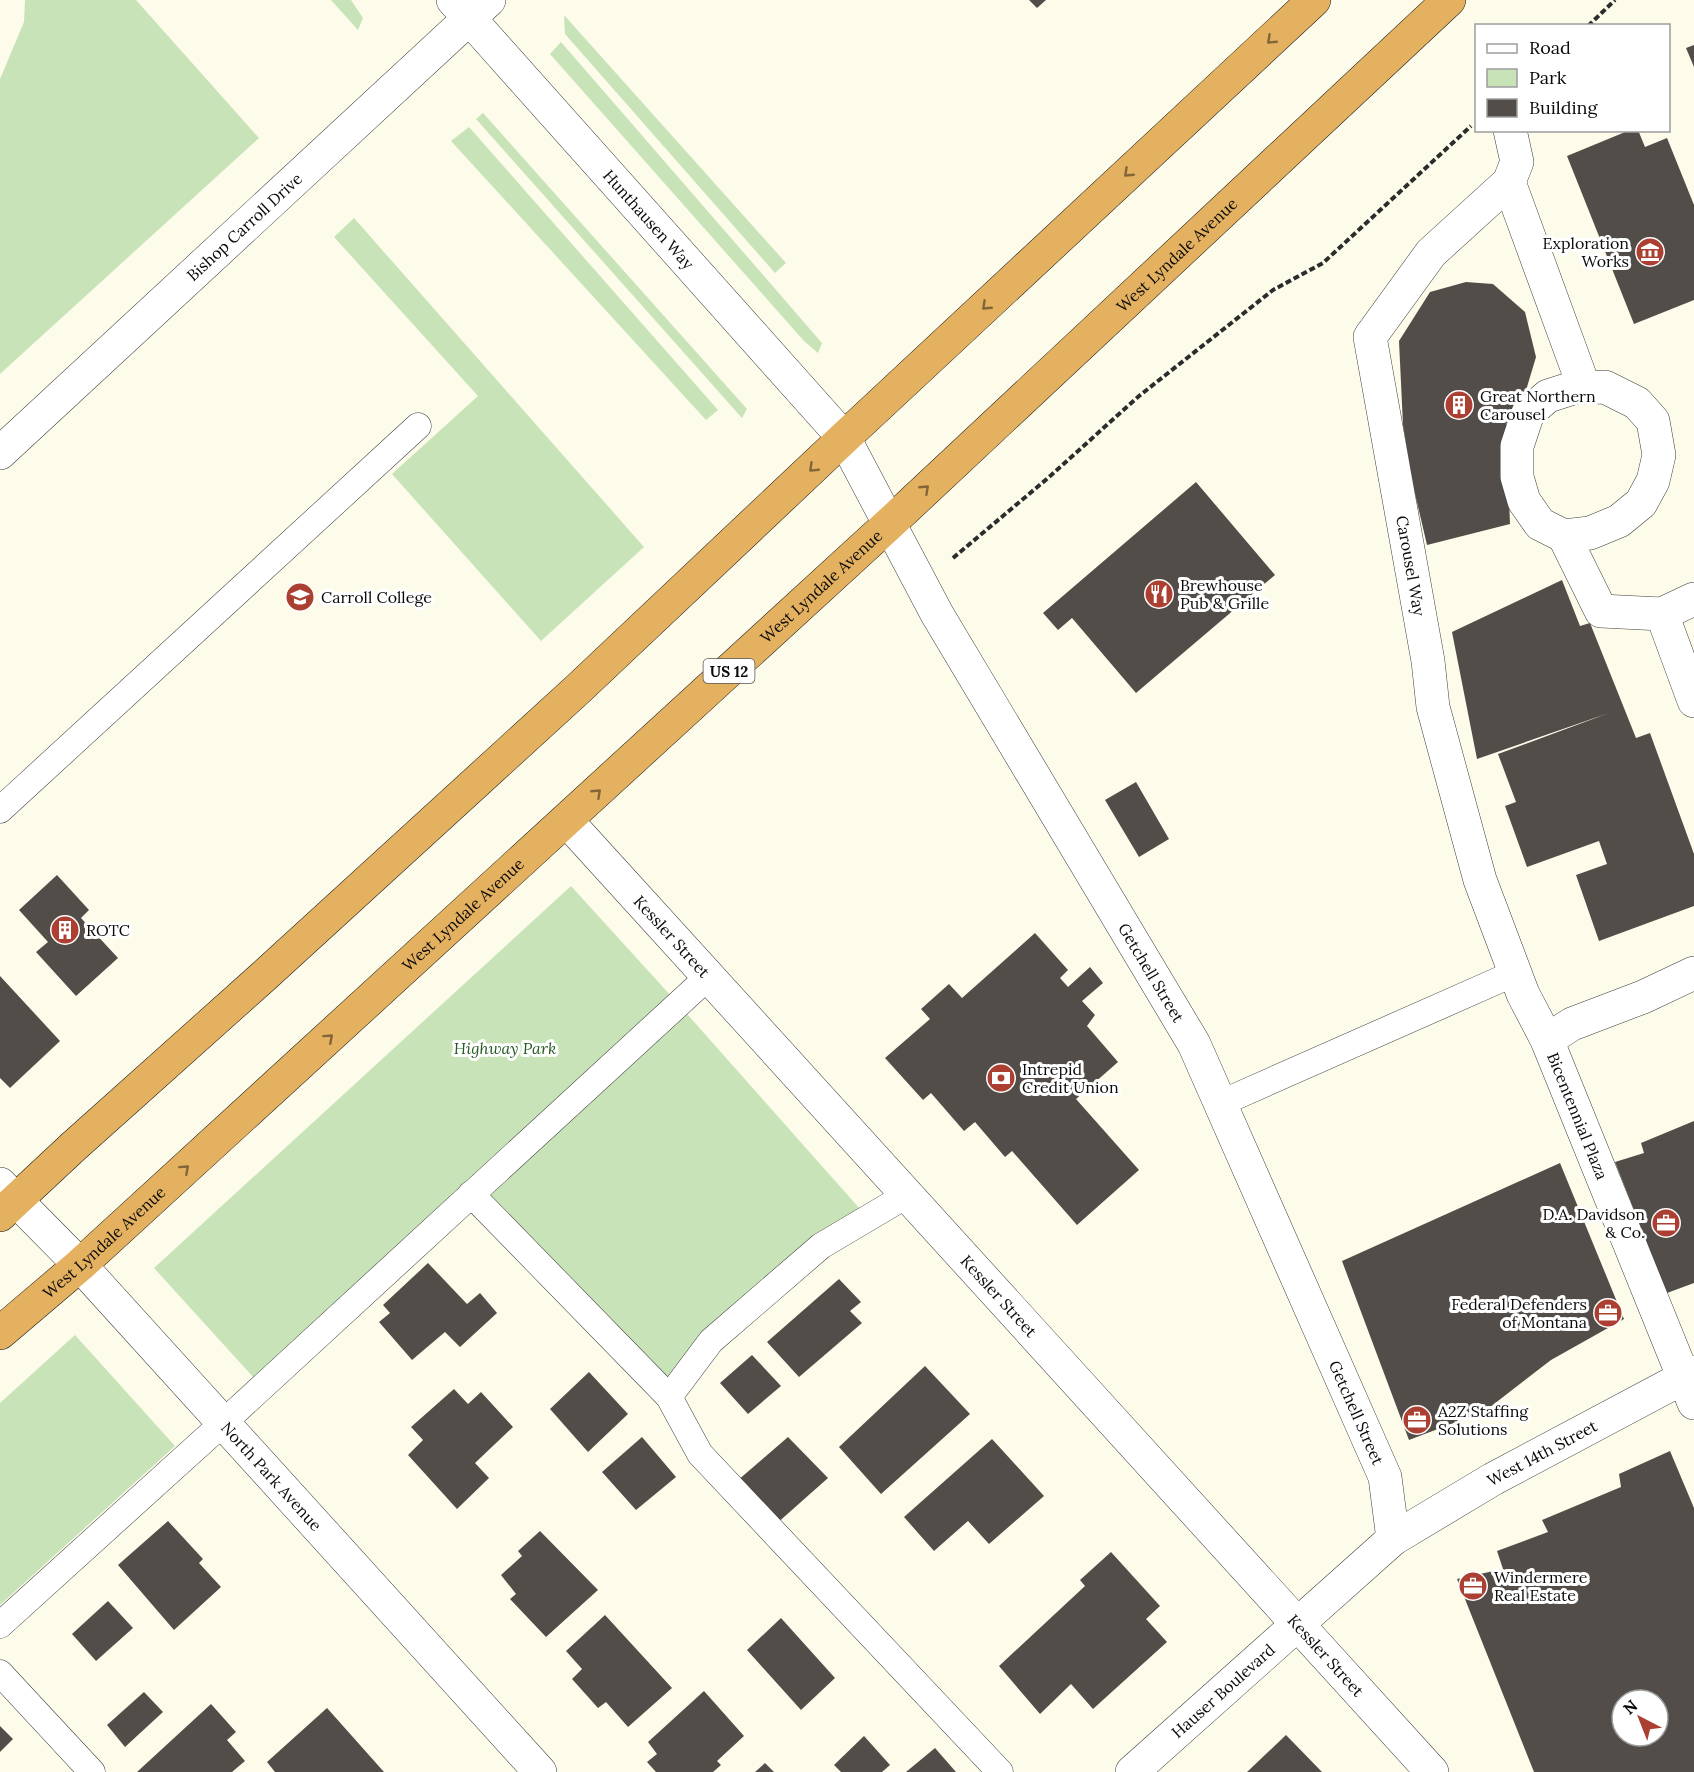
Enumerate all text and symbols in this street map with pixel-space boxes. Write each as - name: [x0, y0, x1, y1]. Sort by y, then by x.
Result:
- legend: [1475, 24, 1670, 132]
- one-way arrow: [1267, 33, 1278, 44]
- text: Road: [1529, 36, 1571, 59]
- text: Park: [1529, 66, 1567, 89]
- text: Building: [1529, 96, 1599, 119]
- street label: Hunthausen Way: [599, 165, 699, 274]
- one-way arrow: [1125, 166, 1135, 177]
- street label: Bishop Carroll Drive: [182, 168, 306, 285]
- street label: West Lyndale Avenue: [1112, 193, 1242, 316]
- place label: Exploration Works: [1543, 233, 1629, 271]
- museum icon: Exploration Works: [1634, 236, 1666, 268]
- one-way arrow: [982, 299, 992, 310]
- place label: Great Northern Carousel: [1480, 386, 1596, 424]
- building icon: Great Northern Carousel: [1443, 389, 1475, 421]
- one-way arrow: [809, 460, 820, 471]
- one-way arrow: [919, 485, 929, 496]
- street label: Carousel Way: [1392, 514, 1430, 618]
- street label: West Lyndale Avenue: [756, 525, 887, 647]
- place label: Brewhouse Pub & Grille: [1180, 575, 1269, 613]
- restaurant icon: Brewhouse Pub & Grille: [1143, 578, 1175, 610]
- school or university icon: Carroll College: [284, 581, 316, 613]
- place label: Carroll College: [321, 587, 432, 607]
- road number: US 12: [704, 659, 754, 683]
- one-way arrow: [591, 789, 601, 800]
- street label: West Lyndale Avenue: [398, 853, 528, 975]
- street label: Kessler Street: [630, 891, 715, 982]
- building icon: ROTC: [49, 914, 81, 946]
- street label: Getchell Street: [1114, 919, 1189, 1027]
- place label: ROTC: [86, 920, 130, 940]
- one-way arrow: [323, 1034, 333, 1045]
- park label: Highway Park: [454, 1038, 556, 1058]
- street label: Bicentennial Plaza: [1543, 1049, 1612, 1182]
- place label: Intrepid Credit Union: [1022, 1059, 1119, 1097]
- bank icon: Intrepid Credit Union: [985, 1062, 1017, 1094]
- one-way arrow: [179, 1165, 189, 1176]
- street label: West Lyndale Avenue: [38, 1182, 170, 1303]
- place label: D.A. Davidson & Co.: [1542, 1204, 1645, 1242]
- office icon: D.A. Davidson & Co.: [1650, 1207, 1682, 1239]
- street label: Kessler Street: [957, 1251, 1042, 1342]
- place label: Federal Defenders of Montana: [1451, 1294, 1587, 1332]
- office icon: Federal Defenders of Montana: [1592, 1297, 1624, 1329]
- street label: Getchell Street: [1325, 1357, 1389, 1469]
- place label: A2Z Staffing Solutions: [1437, 1401, 1529, 1439]
- office icon: A2Z Staffing Solutions: [1401, 1404, 1433, 1436]
- street label: West 14th Street: [1484, 1415, 1601, 1490]
- street label: North Park Avenue: [217, 1417, 326, 1535]
- place label: Windermere Real Estate: [1494, 1567, 1588, 1605]
- office icon: Windermere Real Estate: [1457, 1570, 1489, 1602]
- street label: Kessler Street: [1284, 1610, 1369, 1701]
- street label: Hauser Boulevard: [1167, 1639, 1279, 1742]
- north arrow: [1610, 1688, 1670, 1748]
- text: N: [1619, 1695, 1641, 1718]

